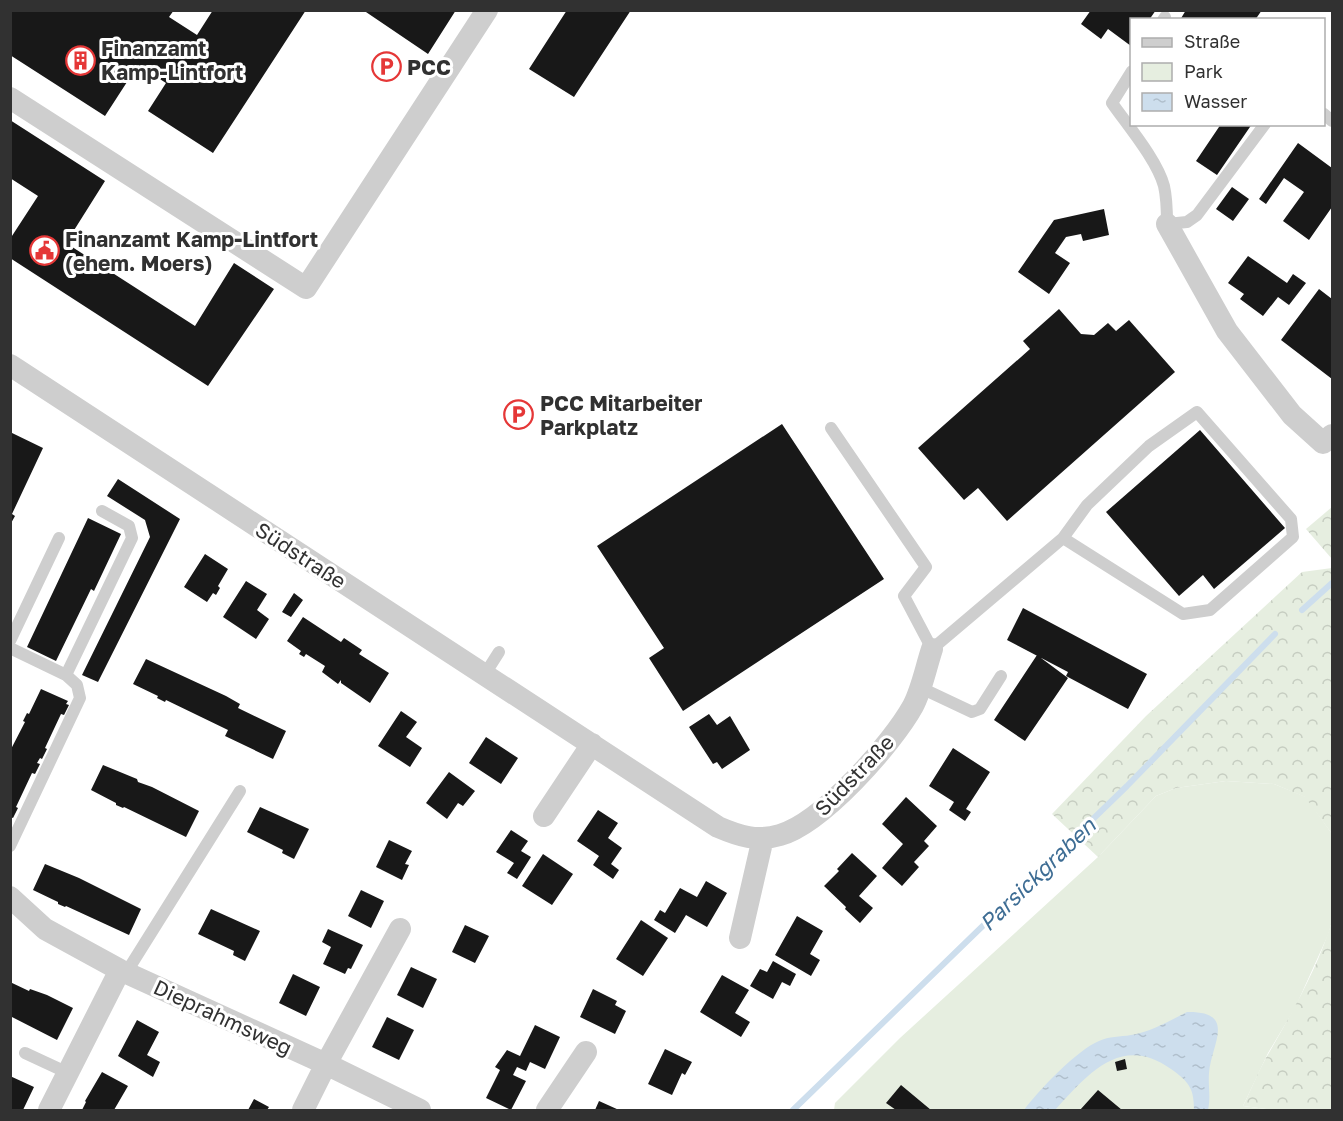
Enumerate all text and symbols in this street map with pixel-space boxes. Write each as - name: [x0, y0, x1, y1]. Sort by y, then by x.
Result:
- legend: [1130, 18, 1325, 126]
- text: Straße: [1184, 30, 1240, 52]
- place label: Finanzamt Kamp-Lintfort: [101, 35, 243, 85]
- building icon: Finanzamt Kamp-Lintfort: [64, 44, 96, 76]
- parking icon: PCC: [370, 51, 402, 83]
- place label: PCC: [407, 54, 451, 80]
- text: Park: [1184, 60, 1223, 82]
- text: Wasser: [1184, 90, 1247, 112]
- place label: Finanzamt Kamp-Lintfort (ehem. Moers): [65, 226, 318, 276]
- public building icon: Finanzamt Kamp-Lintfort (ehem. Moers): [28, 235, 60, 267]
- place label: PCC Mitarbeiter Parkplatz: [540, 390, 702, 440]
- parking icon: PCC Mitarbeiter Parkplatz: [503, 399, 535, 431]
- street label: Südstraße: [251, 516, 351, 594]
- street label: Südstraße: [809, 729, 899, 821]
- water label: Parsickgraben: [973, 811, 1102, 936]
- street label: Dieprahmsweg: [150, 974, 296, 1060]

